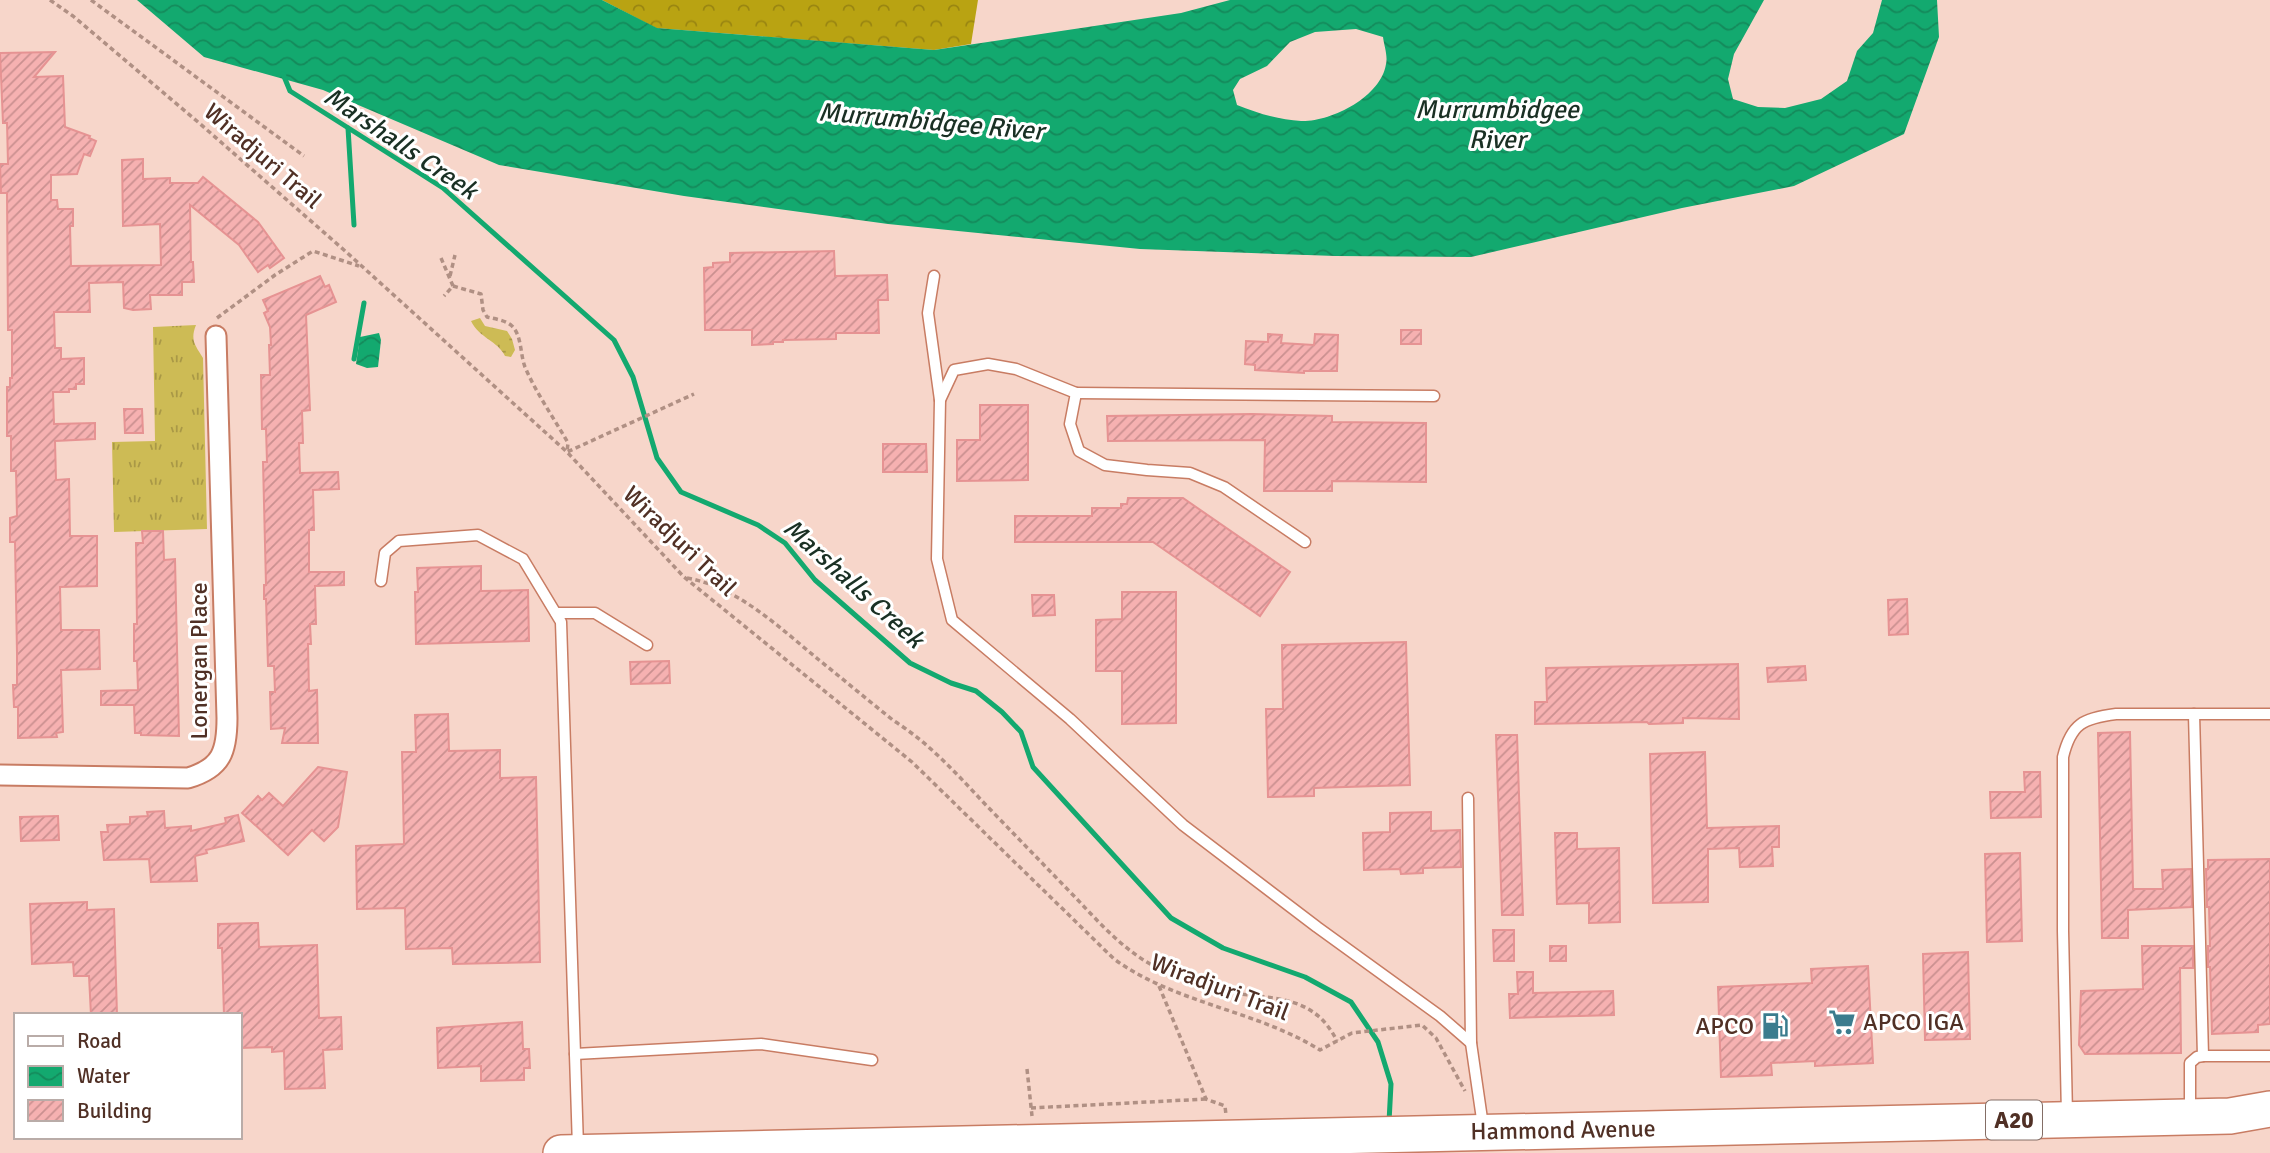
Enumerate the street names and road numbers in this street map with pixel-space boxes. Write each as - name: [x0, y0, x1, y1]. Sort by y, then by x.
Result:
- street label: Wiradjuri Trail: [198, 97, 328, 215]
- street label: Wiradjuri Trail: [617, 479, 743, 603]
- street label: Lonergan Place: [184, 582, 214, 740]
- street label: Wiradjuri Trail: [1146, 947, 1294, 1027]
- road number: A20: [1986, 1100, 2042, 1140]
- street label: Hammond Avenue: [1470, 1113, 1656, 1147]

